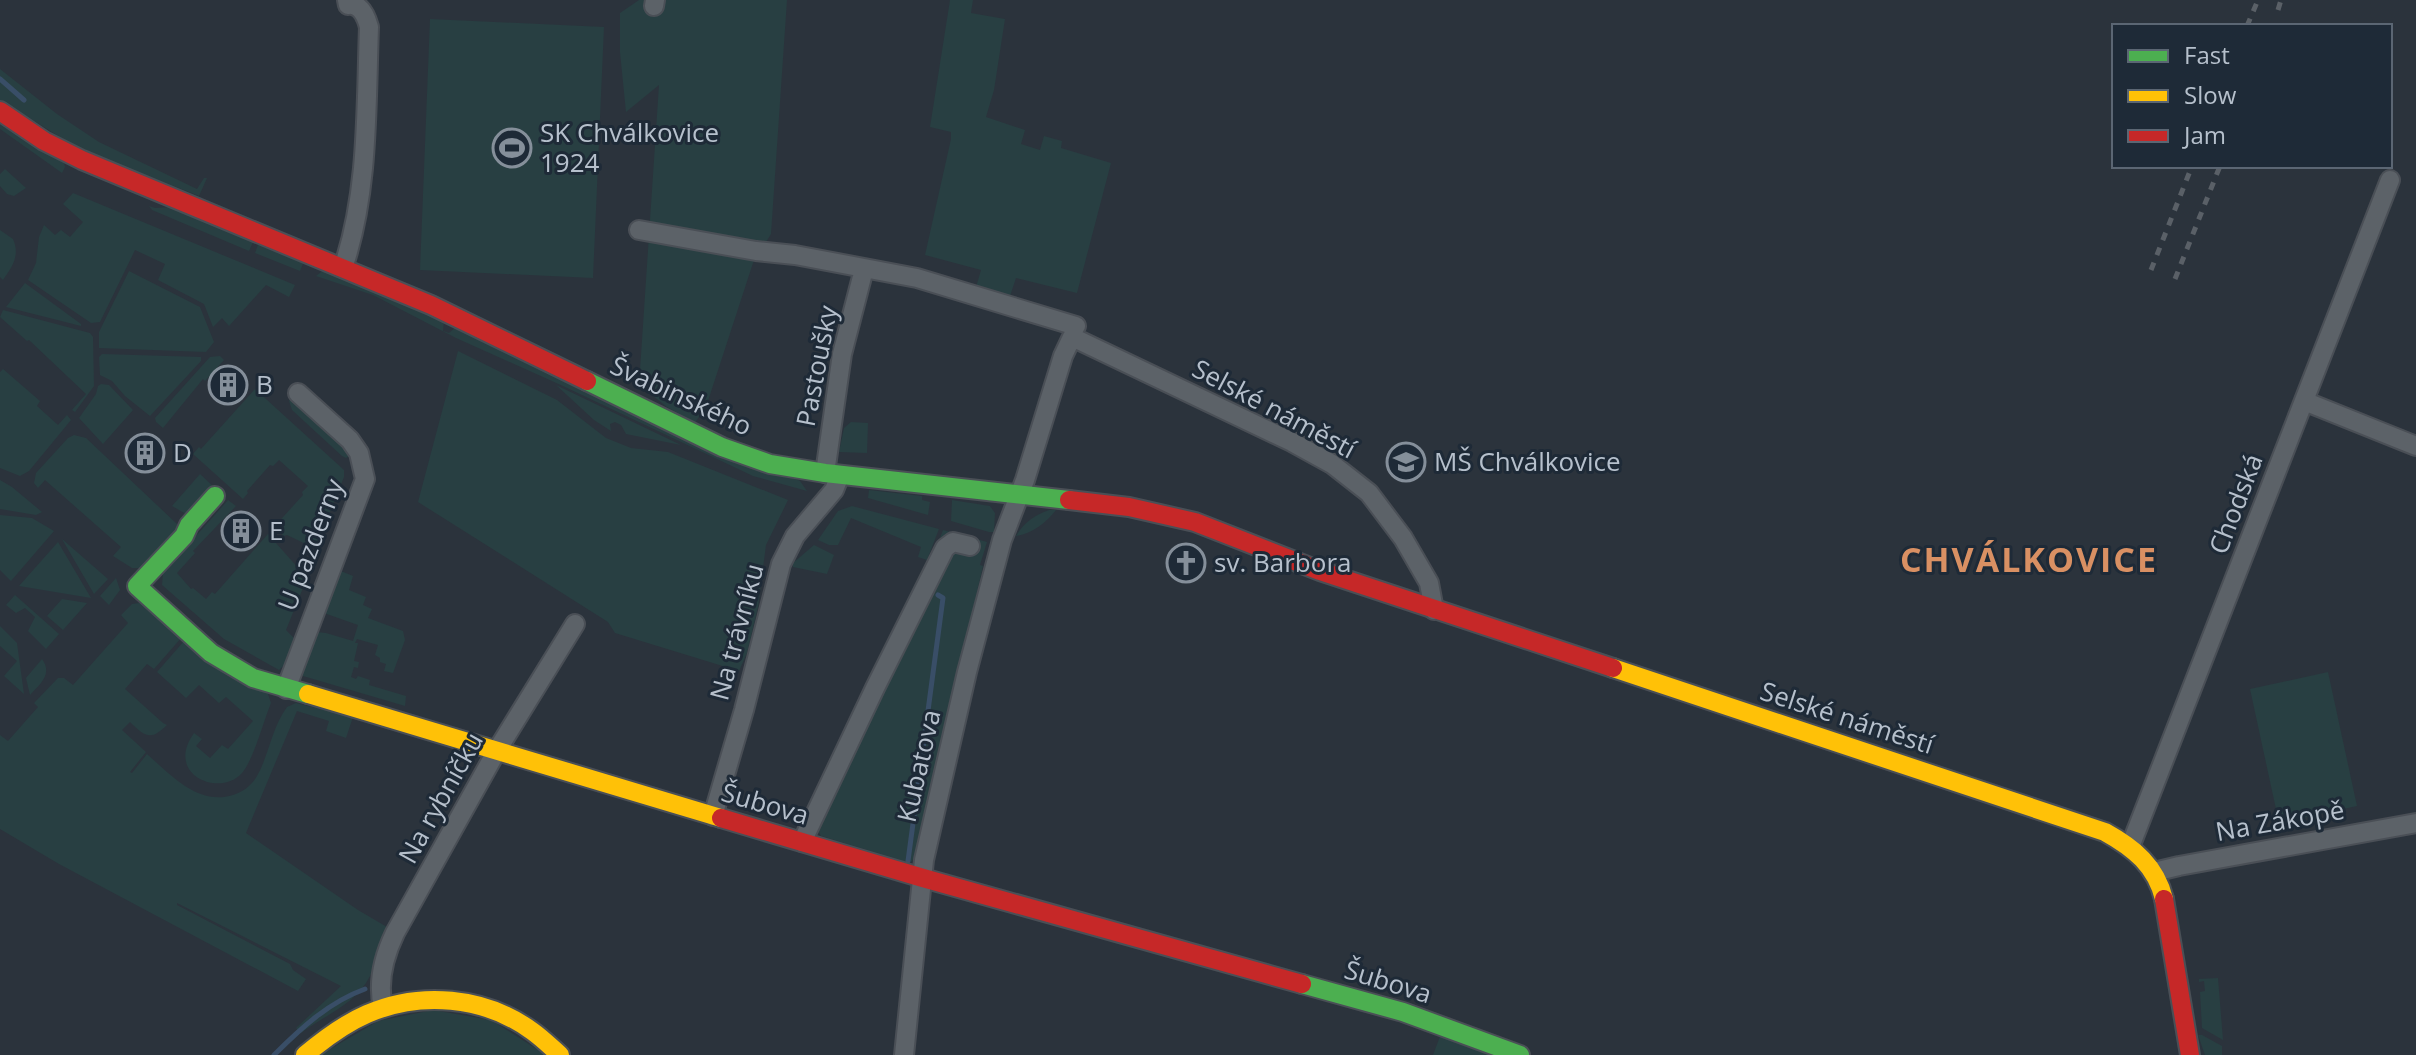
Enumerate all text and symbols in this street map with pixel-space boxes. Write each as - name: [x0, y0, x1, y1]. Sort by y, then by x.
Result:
- legend: [2112, 24, 2392, 168]
- text: Fast: [2184, 38, 2230, 71]
- text: Slow: [2184, 78, 2237, 111]
- place label: SK Chválkovice 1924: [540, 114, 719, 180]
- text: Jam: [2182, 118, 2226, 151]
- sports icon: SK Chválkovice 1924: [491, 127, 533, 169]
- street label: Pastoušky: [787, 301, 846, 429]
- street label: Švabinského: [605, 347, 758, 444]
- street label: Selské náměstí: [1187, 350, 1363, 466]
- building icon: B: [207, 364, 249, 406]
- place label: B: [256, 366, 273, 402]
- building icon: D: [124, 432, 166, 474]
- place label: D: [173, 434, 192, 470]
- school or university icon: MŠ Chválkovice: [1385, 441, 1427, 483]
- place label: MŠ Chválkovice: [1434, 443, 1621, 479]
- street label: Chodská: [2200, 448, 2271, 559]
- street label: U pazderny: [268, 473, 352, 616]
- building icon: E: [220, 510, 262, 552]
- place label: E: [269, 512, 283, 548]
- district label: CHVÁLKOVICE: [1900, 536, 2158, 582]
- church icon: sv. Barbora: [1165, 542, 1207, 584]
- place label: sv. Barbora: [1214, 544, 1351, 580]
- street label: Na trávníku: [700, 559, 772, 704]
- street label: Selské náměstí: [1756, 672, 1939, 762]
- street label: Kubatova: [888, 706, 948, 826]
- street label: Na rybníčku: [389, 725, 491, 870]
- street label: Šubova: [717, 773, 813, 833]
- street label: Na Zákopě: [2213, 791, 2347, 849]
- street label: Šubova: [1340, 951, 1436, 1011]

